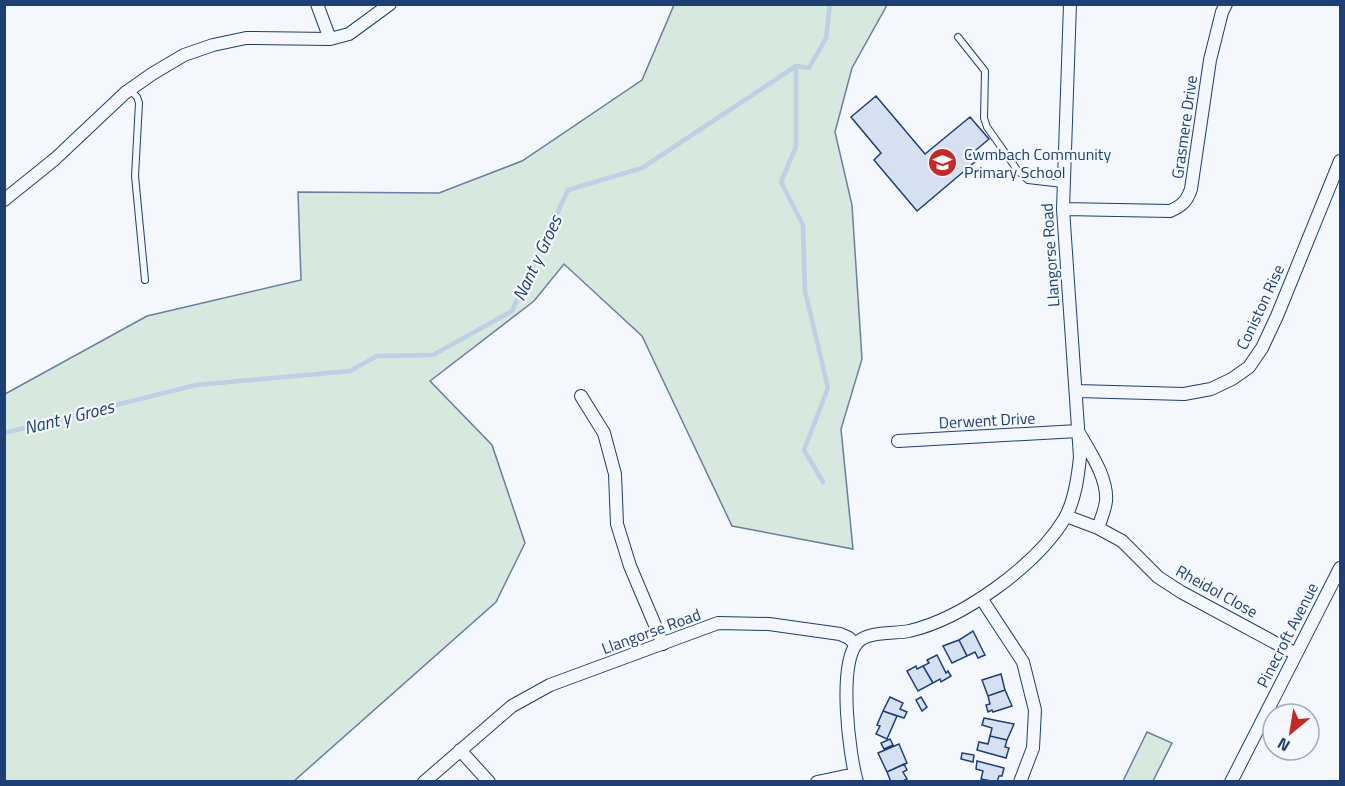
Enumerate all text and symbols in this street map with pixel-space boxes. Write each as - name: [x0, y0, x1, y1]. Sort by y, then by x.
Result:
- street label: Grasmere Drive: [1165, 74, 1203, 180]
- place label: Cwmbach Community Primary School: [964, 142, 1111, 184]
- school or university icon: Cwmbach Community Primary School: [927, 147, 959, 179]
- street label: Llangorse Road: [1034, 202, 1066, 308]
- water label: Nant y Groes: [505, 210, 569, 305]
- street label: Coniston Rise: [1230, 260, 1290, 354]
- water label: Nant y Groes: [21, 393, 118, 441]
- street label: Derwent Drive: [938, 405, 1036, 435]
- street label: Rheidol Close: [1172, 559, 1262, 623]
- street label: Pinecroft Avenue: [1250, 578, 1324, 692]
- street label: Llangorse Road: [598, 602, 704, 660]
- north arrow: [1261, 702, 1321, 762]
- text: N: [1273, 732, 1294, 758]

